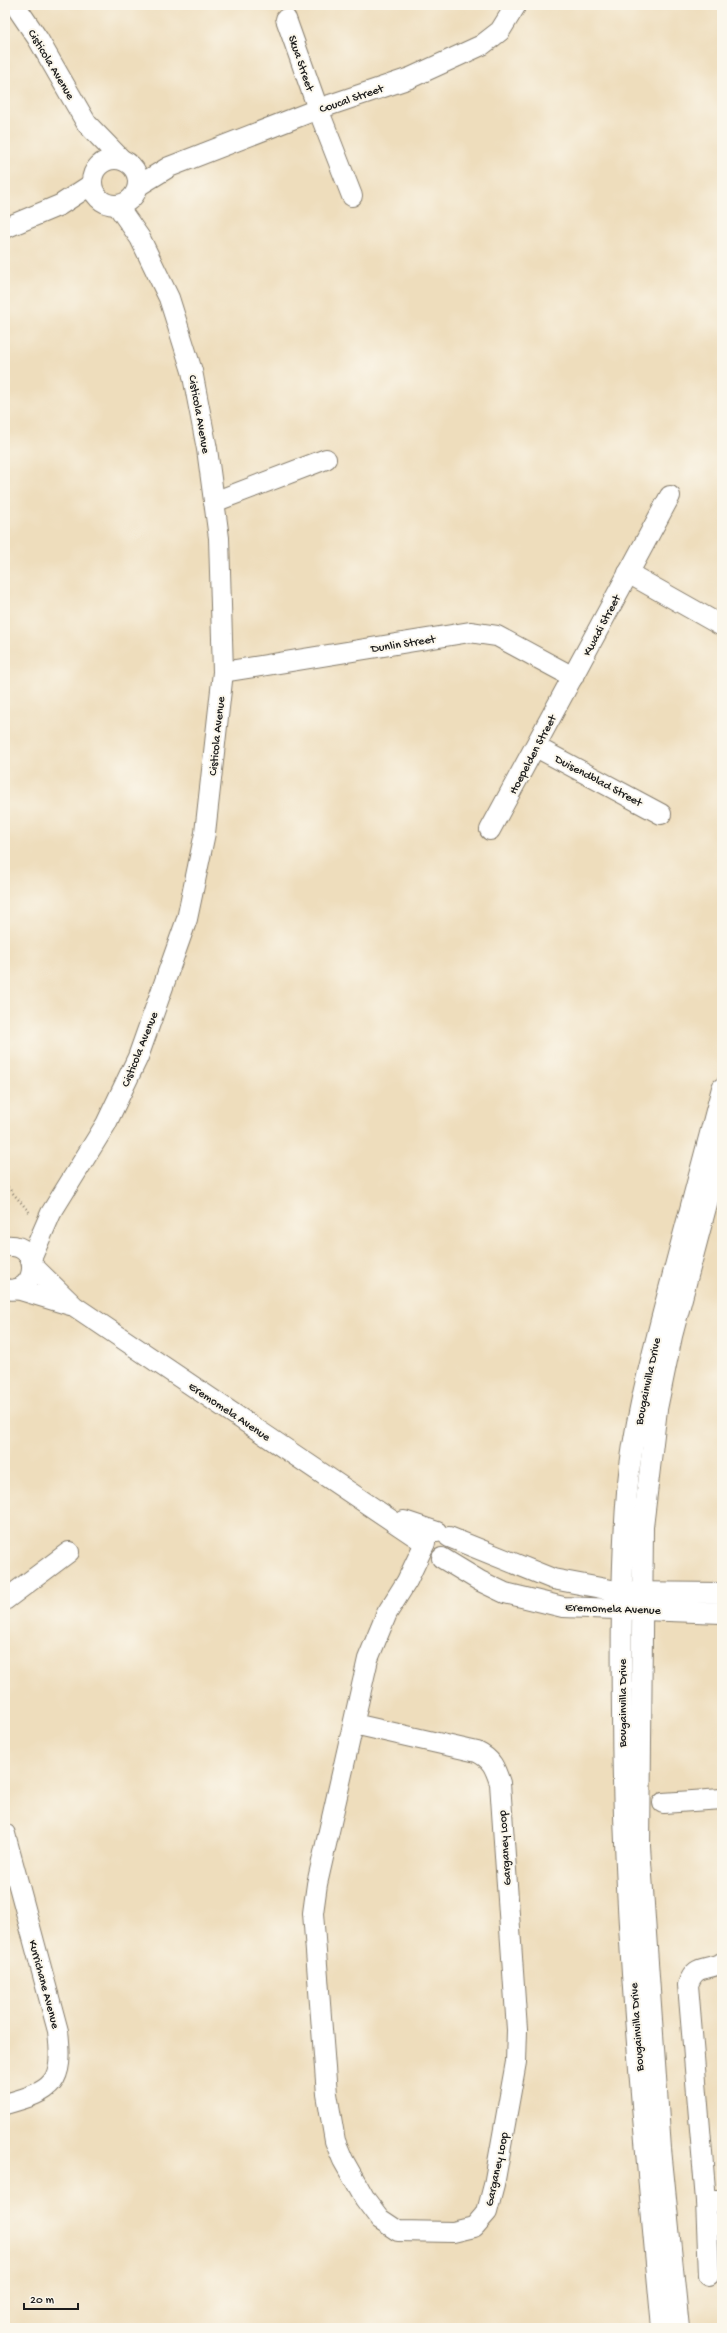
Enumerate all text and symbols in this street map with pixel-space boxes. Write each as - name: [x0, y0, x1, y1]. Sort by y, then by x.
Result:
- street label: Cisticola Avenue: [24, 27, 77, 103]
- street label: Skua Street: [284, 34, 317, 94]
- street label: Coucal Street: [318, 82, 386, 117]
- street label: Cisticola Avenue: [184, 374, 212, 456]
- street label: Kwadi Street: [581, 592, 625, 659]
- street label: Dunlin Street: [369, 633, 438, 657]
- street label: Cisticola Avenue: [207, 695, 229, 777]
- street label: Hoepelden Street: [507, 712, 561, 797]
- street label: Duisendblad Street: [551, 752, 645, 811]
- street label: Cisticola Avenue: [119, 1009, 163, 1089]
- street label: Bougainvilla Drive: [633, 1336, 665, 1427]
- street label: Eremomela Avenue: [185, 1380, 273, 1446]
- street label: Eremomela Avenue: [565, 1601, 662, 1619]
- street label: Bougainvilla Drive: [617, 1658, 631, 1748]
- street label: Garganey Loop: [496, 1810, 516, 1886]
- street label: Kurrichane Avenue: [24, 1939, 62, 2031]
- street label: Bougainvilla Drive: [628, 1981, 648, 2073]
- street label: Garganey Loop: [483, 2131, 513, 2208]
- scale bar: [24, 2285, 78, 2311]
- text: 20 m: [30, 2294, 55, 2308]

